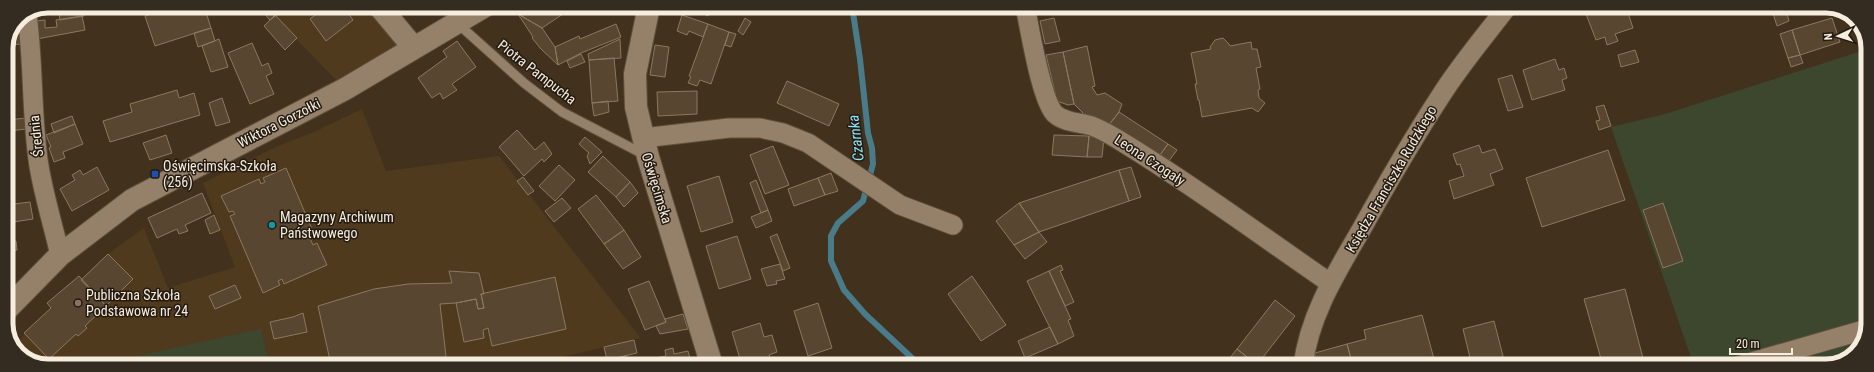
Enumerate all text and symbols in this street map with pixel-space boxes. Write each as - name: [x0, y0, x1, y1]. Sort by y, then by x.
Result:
- north arrow: [1818, 16, 1858, 56]
- text: N: [1822, 33, 1835, 40]
- street label: Piotra Pampucha: [495, 37, 579, 107]
- street label: Wiktora Gorzołki: [235, 95, 323, 151]
- street label: Księdza Franciszka Rudzkiego: [1342, 103, 1440, 255]
- street label: Średnia: [25, 114, 46, 158]
- water label: Czarnka: [844, 114, 868, 162]
- street label: Leona Czogały: [1112, 131, 1188, 189]
- street label: Oświęcimska: [639, 151, 675, 225]
- place label: Oświęcimska-Szkoła (256): [163, 158, 277, 191]
- marker: Oświęcimska-Szkoła (256): [150, 169, 160, 179]
- place label: Magazyny Archiwum Państwowego: [280, 209, 394, 241]
- marker: Magazyny Archiwum Państwowego: [267, 220, 277, 230]
- place label: Publiczna Szkoła Podstawowa nr 24: [86, 287, 188, 319]
- marker: Publiczna Szkoła Podstawowa nr 24: [73, 298, 83, 308]
- scale bar: [1730, 330, 1792, 356]
- text: 20 m: [1736, 337, 1760, 351]

